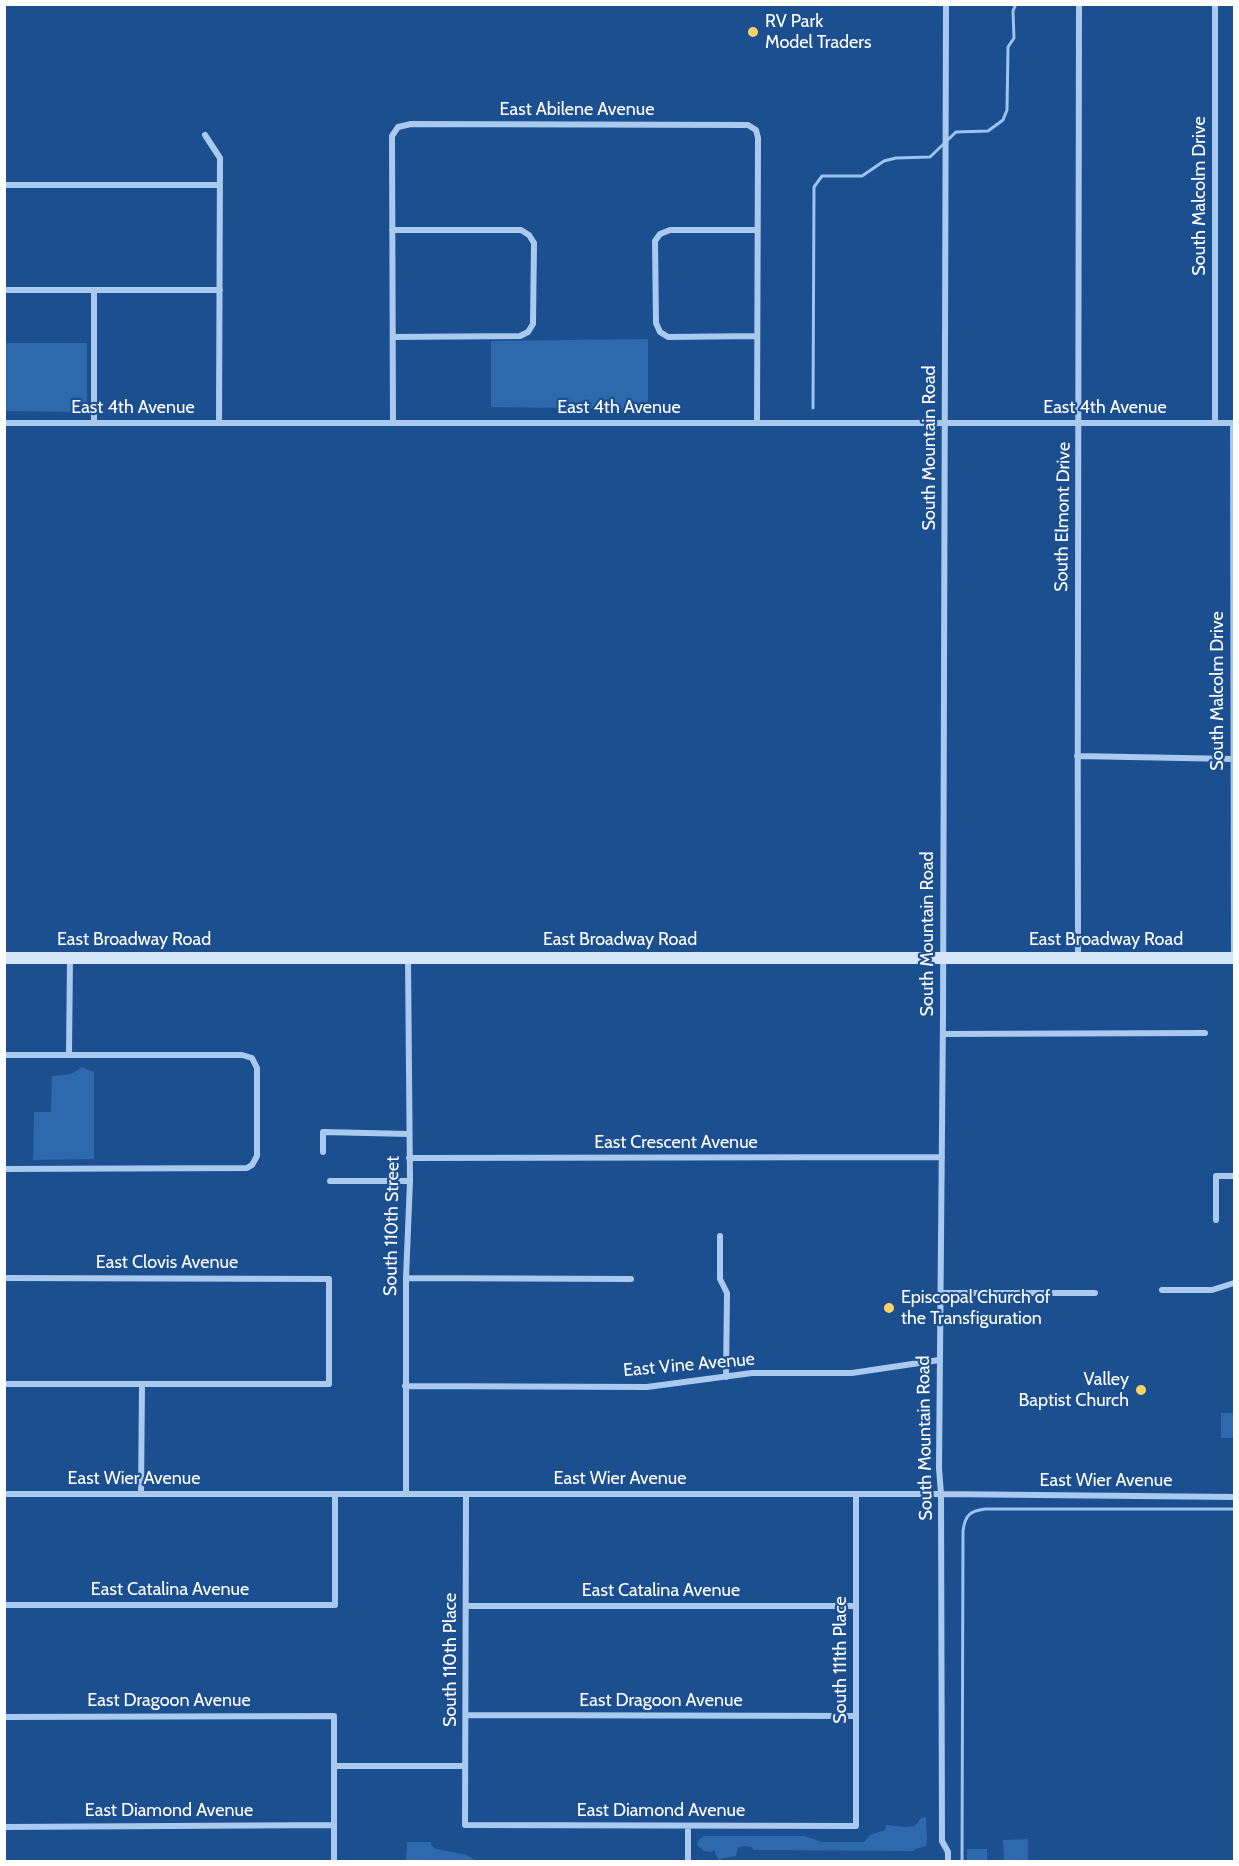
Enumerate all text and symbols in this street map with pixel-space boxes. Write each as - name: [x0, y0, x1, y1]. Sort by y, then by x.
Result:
- place label: RV Park Model Traders: [765, 11, 871, 54]
- marker: RV Park Model Traders: [746, 25, 760, 39]
- street label: East Abilene Avenue: [500, 99, 654, 121]
- street label: South Malcolm Drive: [1189, 116, 1211, 276]
- street label: South Mountain Road: [919, 365, 941, 531]
- street label: East 4th Avenue: [71, 397, 195, 419]
- street label: East 4th Avenue: [557, 397, 681, 419]
- street label: East 4th Avenue: [1043, 397, 1167, 419]
- street label: South Elmont Drive: [1051, 442, 1075, 592]
- street label: South Malcolm Drive: [1207, 611, 1229, 771]
- street label: South Mountain Road: [917, 851, 939, 1017]
- street label: East Broadway Road: [57, 929, 211, 951]
- street label: East Broadway Road: [543, 929, 697, 951]
- street label: East Broadway Road: [1029, 929, 1183, 951]
- street label: East Crescent Avenue: [594, 1132, 758, 1154]
- street label: South 110th Street: [380, 1156, 404, 1296]
- street label: East Clovis Avenue: [96, 1252, 238, 1274]
- place label: Episcopal Church of the Transfiguration: [901, 1287, 1050, 1330]
- marker: Episcopal Church of the Transfiguration: [882, 1301, 896, 1315]
- street label: East Vine Avenue: [622, 1348, 756, 1382]
- street label: South Mountain Road: [913, 1355, 937, 1521]
- place label: Valley Baptist Church: [1019, 1369, 1129, 1412]
- marker: Valley Baptist Church: [1134, 1383, 1148, 1397]
- street label: East Wier Avenue: [68, 1468, 200, 1490]
- street label: East Wier Avenue: [554, 1468, 686, 1490]
- street label: East Wier Avenue: [1040, 1470, 1172, 1492]
- street label: East Catalina Avenue: [91, 1579, 249, 1601]
- street label: East Catalina Avenue: [582, 1580, 740, 1602]
- street label: South 110th Place: [440, 1593, 462, 1727]
- street label: South 111th Place: [830, 1596, 852, 1724]
- street label: East Dragoon Avenue: [87, 1690, 251, 1712]
- street label: East Dragoon Avenue: [579, 1690, 743, 1712]
- street label: East Diamond Avenue: [85, 1800, 253, 1822]
- street label: East Diamond Avenue: [577, 1800, 745, 1822]

